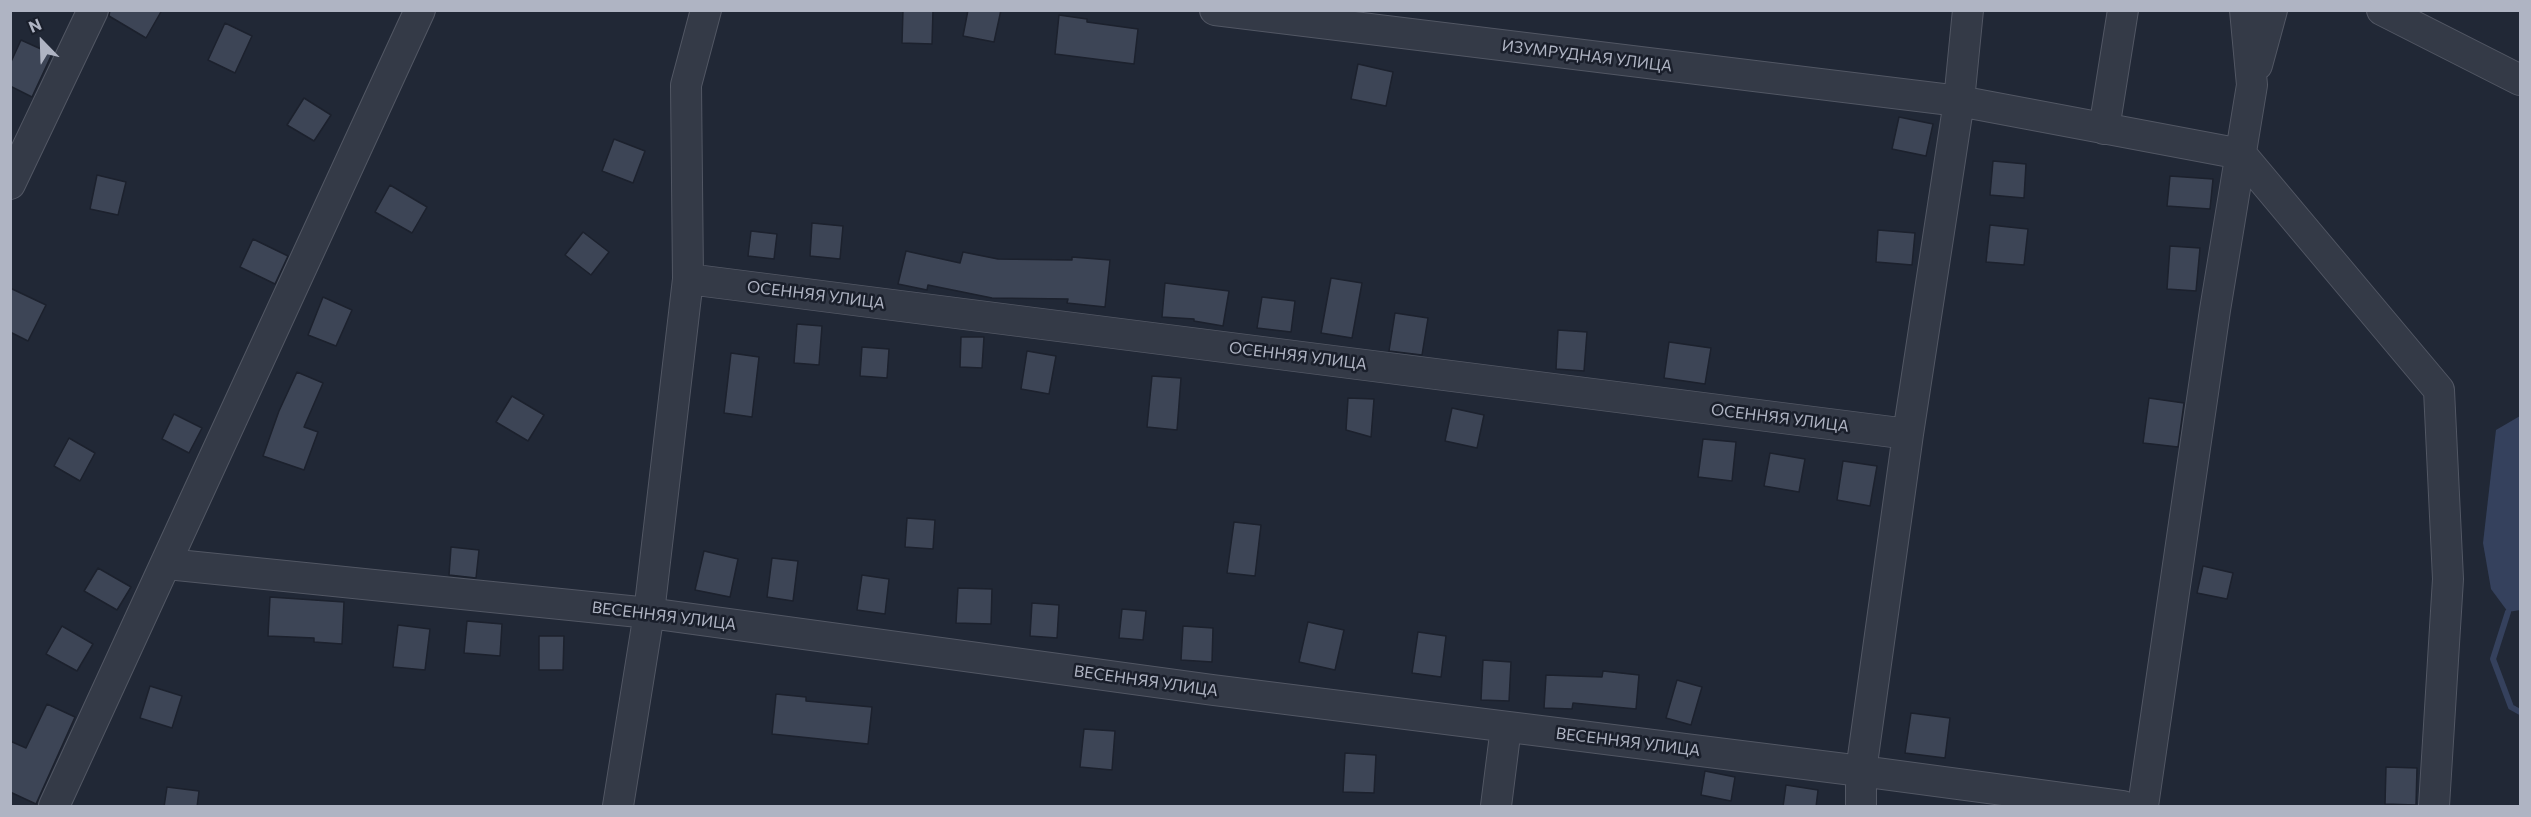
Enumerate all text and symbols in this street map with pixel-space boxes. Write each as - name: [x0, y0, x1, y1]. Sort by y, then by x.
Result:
- north arrow: [12, 12, 72, 72]
- text: N: [26, 14, 44, 36]
- street label: ИЗУМРУДНАЯ УЛИЦА: [1501, 36, 1673, 76]
- street label: ОСЕННЯЯ УЛИЦА: [746, 277, 886, 313]
- street label: ОСЕННЯЯ УЛИЦА: [1228, 338, 1368, 374]
- street label: ОСЕННЯЯ УЛИЦА: [1710, 400, 1850, 436]
- street label: ВЕСЕННЯЯ УЛИЦА: [591, 598, 737, 634]
- street label: ВЕСЕННЯЯ УЛИЦА: [1073, 661, 1219, 701]
- street label: ВЕСЕННЯЯ УЛИЦА: [1555, 724, 1701, 760]

